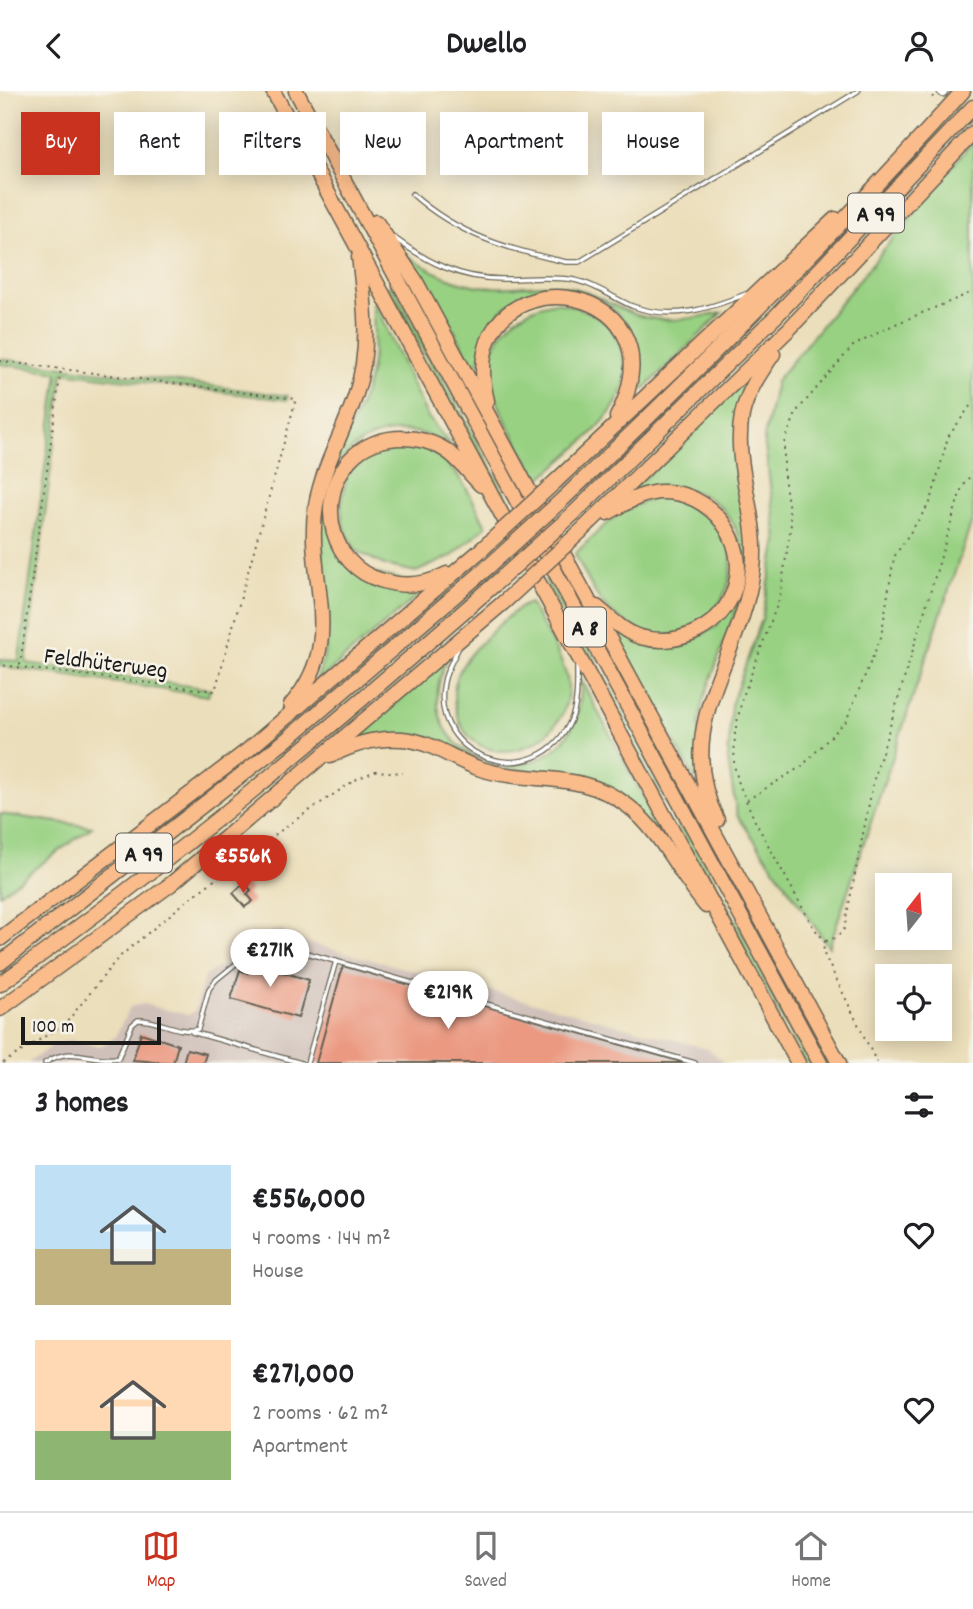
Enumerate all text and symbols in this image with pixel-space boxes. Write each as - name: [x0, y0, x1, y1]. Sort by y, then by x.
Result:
- text: Dwello: [446, 23, 527, 69]
- icon: back: [35, 27, 73, 65]
- icon: person: [900, 27, 938, 65]
- chip: Buy: [21, 112, 100, 175]
- chip: Rent: [114, 112, 205, 175]
- chip: Filters: [219, 112, 326, 175]
- chip: New: [340, 112, 426, 175]
- chip: Apartment: [440, 112, 588, 175]
- chip: House: [602, 112, 704, 175]
- road number: A 99: [848, 193, 904, 232]
- road number: A 8: [564, 607, 606, 647]
- street label: Feldhüterweg: [42, 641, 169, 689]
- road number: A 99: [116, 833, 172, 873]
- pin: €556K: [194, 835, 292, 895]
- text: €556K: [215, 841, 271, 874]
- north arrow: [875, 873, 952, 950]
- map controls: [875, 873, 952, 1041]
- pin: €271K: [221, 929, 319, 989]
- text: €271K: [246, 935, 294, 968]
- button: locate: [875, 964, 952, 1041]
- pin: €219K: [399, 971, 497, 1031]
- text: €219K: [423, 977, 473, 1010]
- scale bar: [21, 1014, 161, 1046]
- text: 100 m: [32, 1015, 74, 1042]
- text: 3 homes: [35, 1084, 129, 1127]
- icon: filters: [900, 1086, 938, 1124]
- text: €556,000: [252, 1180, 366, 1223]
- icon: home: [91, 1193, 175, 1277]
- icon: heart: [900, 1216, 938, 1254]
- text: 4 rooms · 144 m²: [252, 1223, 391, 1256]
- text: House: [252, 1256, 304, 1289]
- text: €271,000: [252, 1355, 355, 1398]
- icon: home: [91, 1368, 175, 1452]
- icon: heart: [900, 1391, 938, 1429]
- text: 2 rooms · 62 m²: [252, 1398, 388, 1431]
- text: Apartment: [252, 1431, 348, 1464]
- tab: Map: [142, 1527, 180, 1596]
- tab: Saved: [464, 1527, 507, 1596]
- tab: Home: [791, 1527, 831, 1596]

